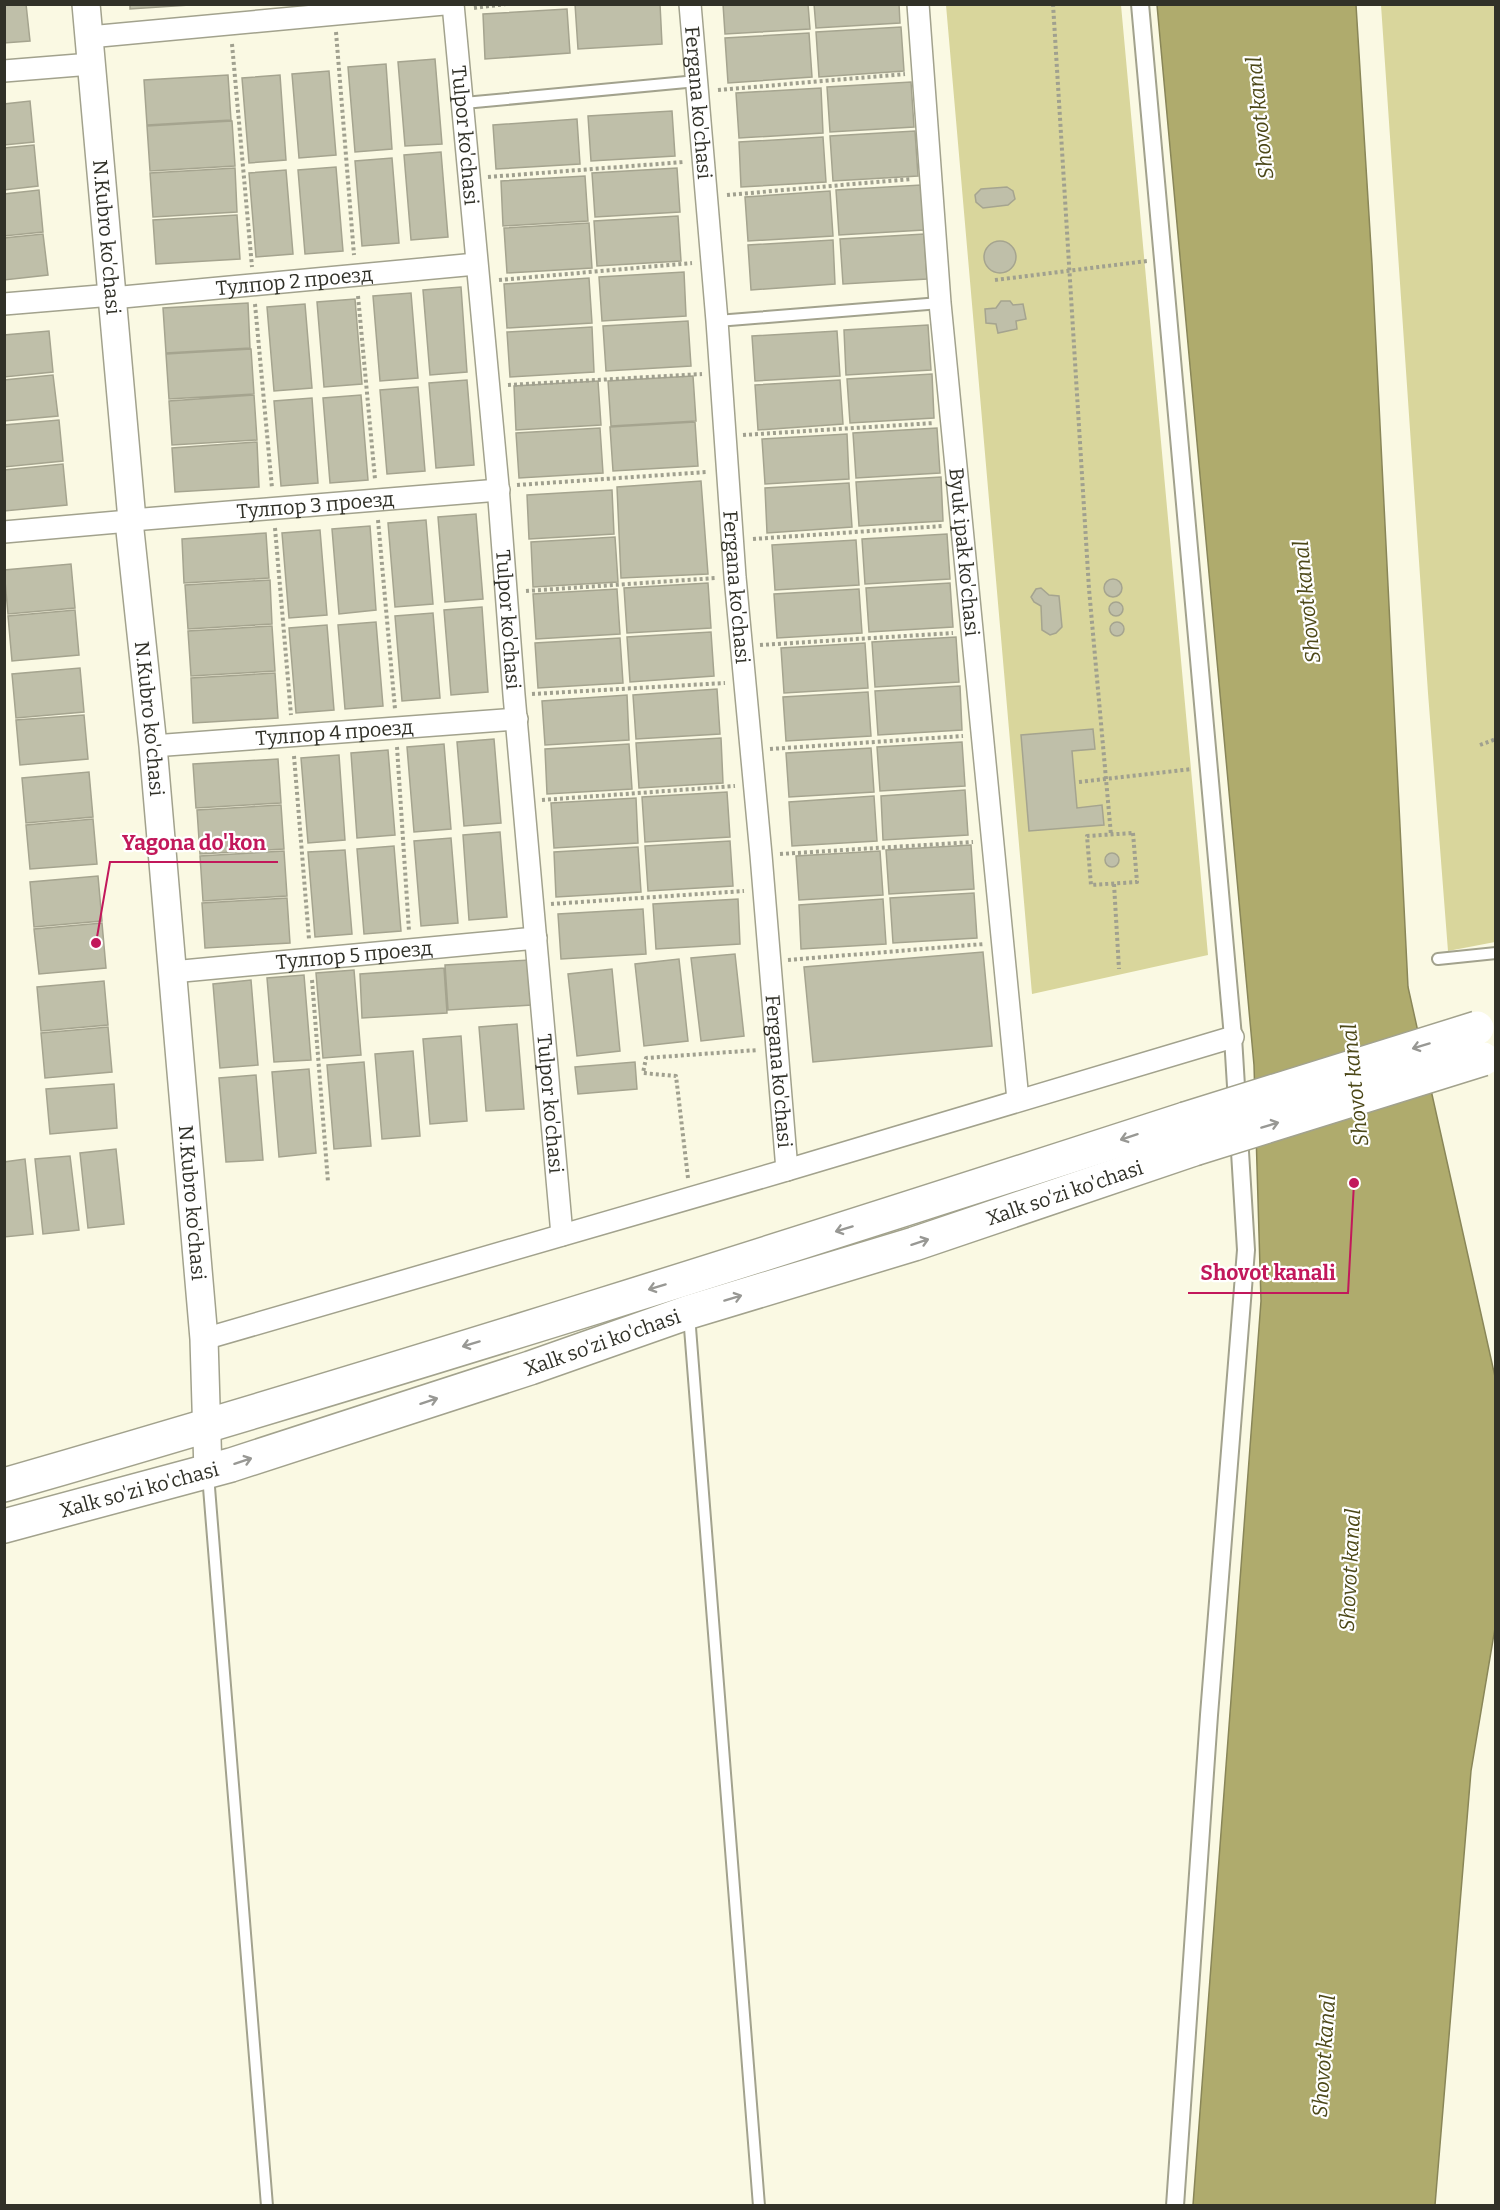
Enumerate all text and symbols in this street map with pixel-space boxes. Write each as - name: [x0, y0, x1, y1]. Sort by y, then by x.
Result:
- street label: Fergana ko'chasi: [680, 25, 717, 180]
- water label: Shovot kanal: [1241, 55, 1279, 180]
- street label: Tulpor ko'chasi: [447, 65, 484, 206]
- street label: N.Kubro ko'chasi: [88, 158, 126, 316]
- street label: Тулпор 2 проезд: [215, 262, 374, 300]
- street label: Byuk ipak ko'chasi: [944, 467, 985, 637]
- street label: Тулпор 3 проезд: [236, 487, 395, 523]
- street label: Fergana ko'chasi: [718, 510, 755, 665]
- water label: Shovot kanal: [1288, 539, 1326, 664]
- street label: Tulpor ko'chasi: [491, 549, 526, 690]
- street label: N.Kubro ko'chasi: [130, 640, 169, 797]
- street label: Тулпор 4 проезд: [255, 715, 414, 750]
- callout: Yagona do'kon: [110, 823, 278, 862]
- text: Yagona do'kon: [122, 830, 266, 856]
- street label: Тулпор 5 проезд: [275, 936, 434, 974]
- street label: Fergana ko'chasi: [761, 994, 797, 1149]
- water label: Shovot kanal: [1336, 1022, 1374, 1147]
- street label: Tulpor ko'chasi: [532, 1033, 568, 1174]
- one-way arrow: [1412, 1041, 1431, 1052]
- one-way arrow: [1260, 1119, 1279, 1130]
- street label: N.Kubro ko'chasi: [174, 1124, 211, 1281]
- one-way arrow: [1120, 1132, 1139, 1143]
- street label: Xalk so'zi ko'chasi: [983, 1155, 1146, 1231]
- one-way arrow: [835, 1224, 854, 1235]
- one-way arrow: [910, 1236, 929, 1247]
- callout: Shovot kanali: [1188, 1254, 1348, 1293]
- text: Shovot kanali: [1200, 1260, 1336, 1286]
- one-way arrow: [648, 1282, 667, 1293]
- one-way arrow: [723, 1292, 742, 1303]
- street label: Xalk so'zi ko'chasi: [521, 1304, 684, 1381]
- one-way arrow: [462, 1340, 481, 1351]
- one-way arrow: [419, 1395, 438, 1406]
- one-way arrow: [233, 1455, 252, 1466]
- street label: Xalk so'zi ko'chasi: [57, 1457, 221, 1523]
- water label: Shovot kanal: [1334, 1508, 1366, 1632]
- water label: Shovot kanal: [1307, 1993, 1341, 2118]

